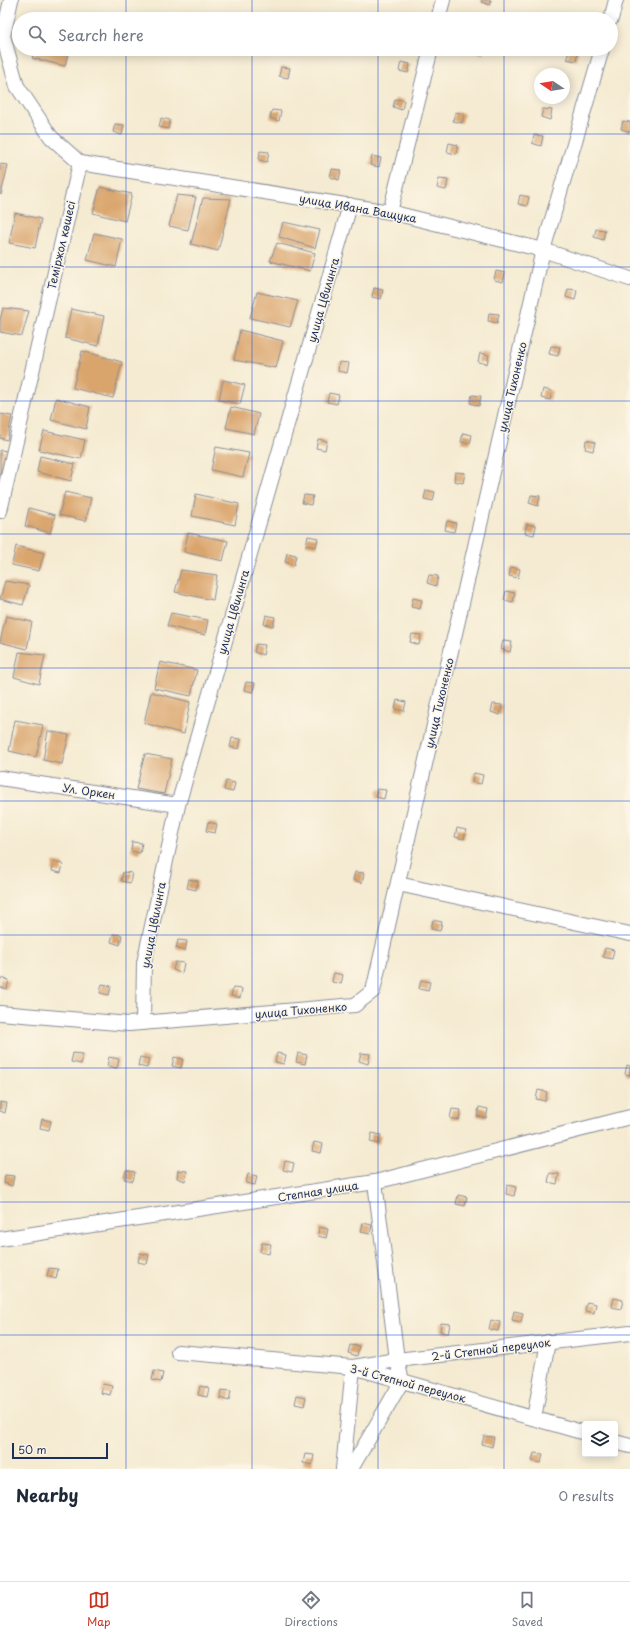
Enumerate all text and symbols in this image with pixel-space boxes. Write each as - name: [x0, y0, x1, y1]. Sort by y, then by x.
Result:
- search box: [12, 12, 618, 56]
- icon: search: [26, 23, 48, 45]
- text: Search here: [58, 23, 144, 46]
- north arrow: [534, 68, 570, 104]
- street label: улица Ивана Ващука: [298, 189, 418, 227]
- street label: Теміржол көшесі: [43, 199, 79, 291]
- street label: улица Цвилинга: [303, 255, 343, 344]
- street label: улица Тихоненко: [493, 340, 531, 434]
- street label: улица Цвилинга: [213, 567, 253, 656]
- street label: улица Тихоненко: [420, 656, 458, 750]
- street label: Ул. Оркен: [62, 779, 117, 803]
- street label: улица Цвилинга: [136, 880, 170, 970]
- street label: улица Тихоненко: [254, 997, 348, 1023]
- street label: Степная улица: [277, 1176, 360, 1206]
- street label: 2-й Степной переулок: [431, 1333, 552, 1365]
- street label: 3-й Степной переулок: [348, 1359, 468, 1407]
- map controls: [582, 1421, 618, 1457]
- button: layers: [582, 1421, 618, 1457]
- scale bar: [12, 1441, 108, 1460]
- text: 50 m: [18, 1441, 47, 1458]
- text: Nearby: [16, 1482, 78, 1508]
- text: 0 results: [559, 1486, 614, 1505]
- tab: Map: [87, 1589, 110, 1630]
- tab: Directions: [284, 1589, 338, 1630]
- tab: Saved: [512, 1589, 543, 1630]

